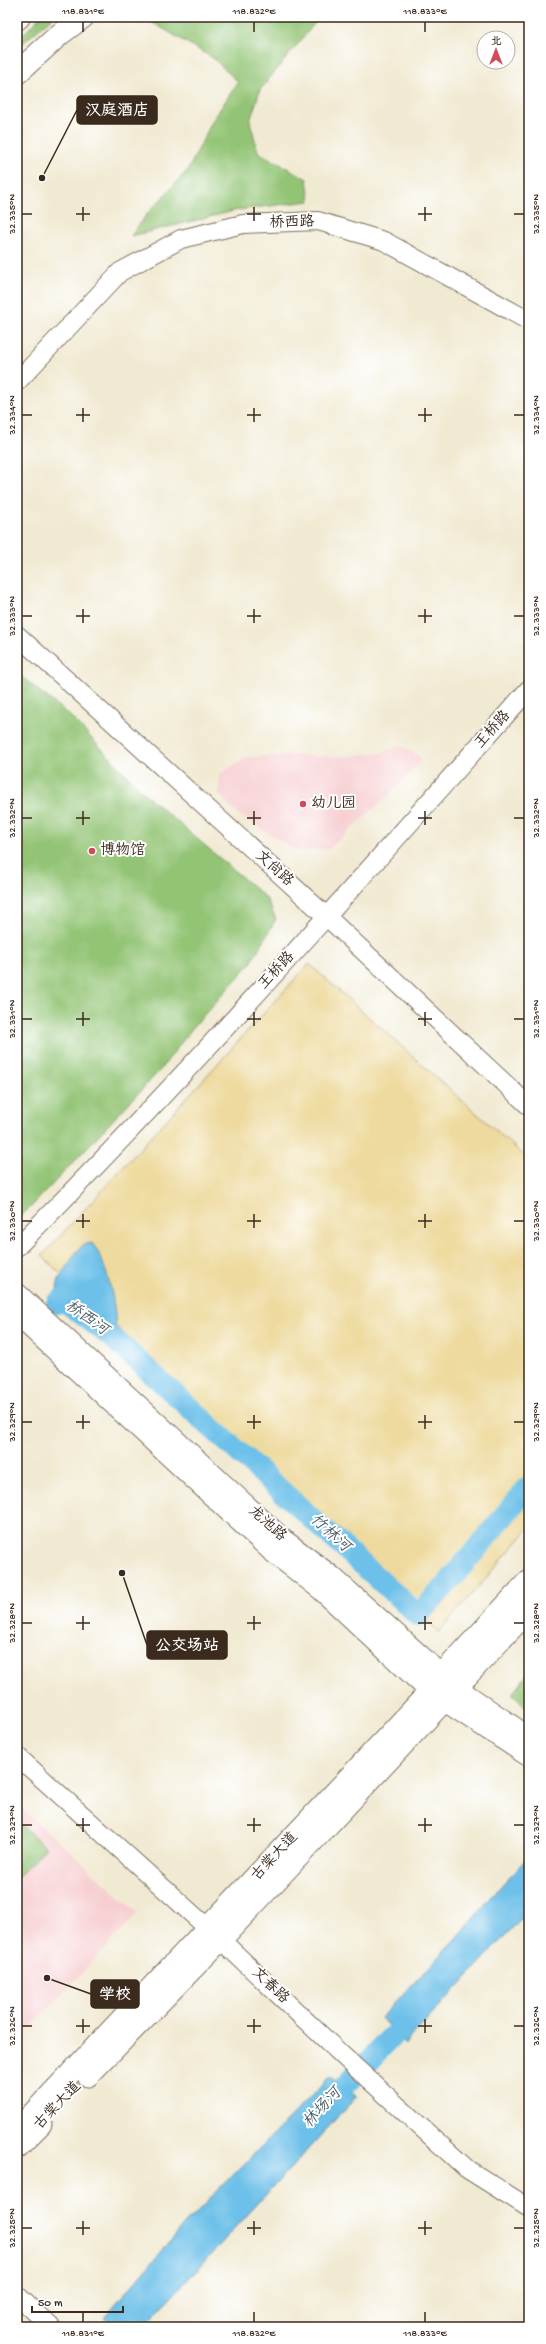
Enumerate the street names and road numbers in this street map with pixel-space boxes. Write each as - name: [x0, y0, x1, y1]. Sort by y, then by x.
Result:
- street label: 桥西路: [269, 214, 315, 232]
- street label: 王桥路: [471, 707, 515, 753]
- street label: 文尚路: [251, 847, 297, 891]
- street label: 王桥路: [255, 948, 299, 994]
- street label: 龙池路: [244, 1502, 290, 1546]
- street label: 古棠大道: [248, 1829, 302, 1885]
- street label: 文春路: [248, 1964, 292, 2008]
- street label: 古棠大道: [31, 2078, 85, 2134]

